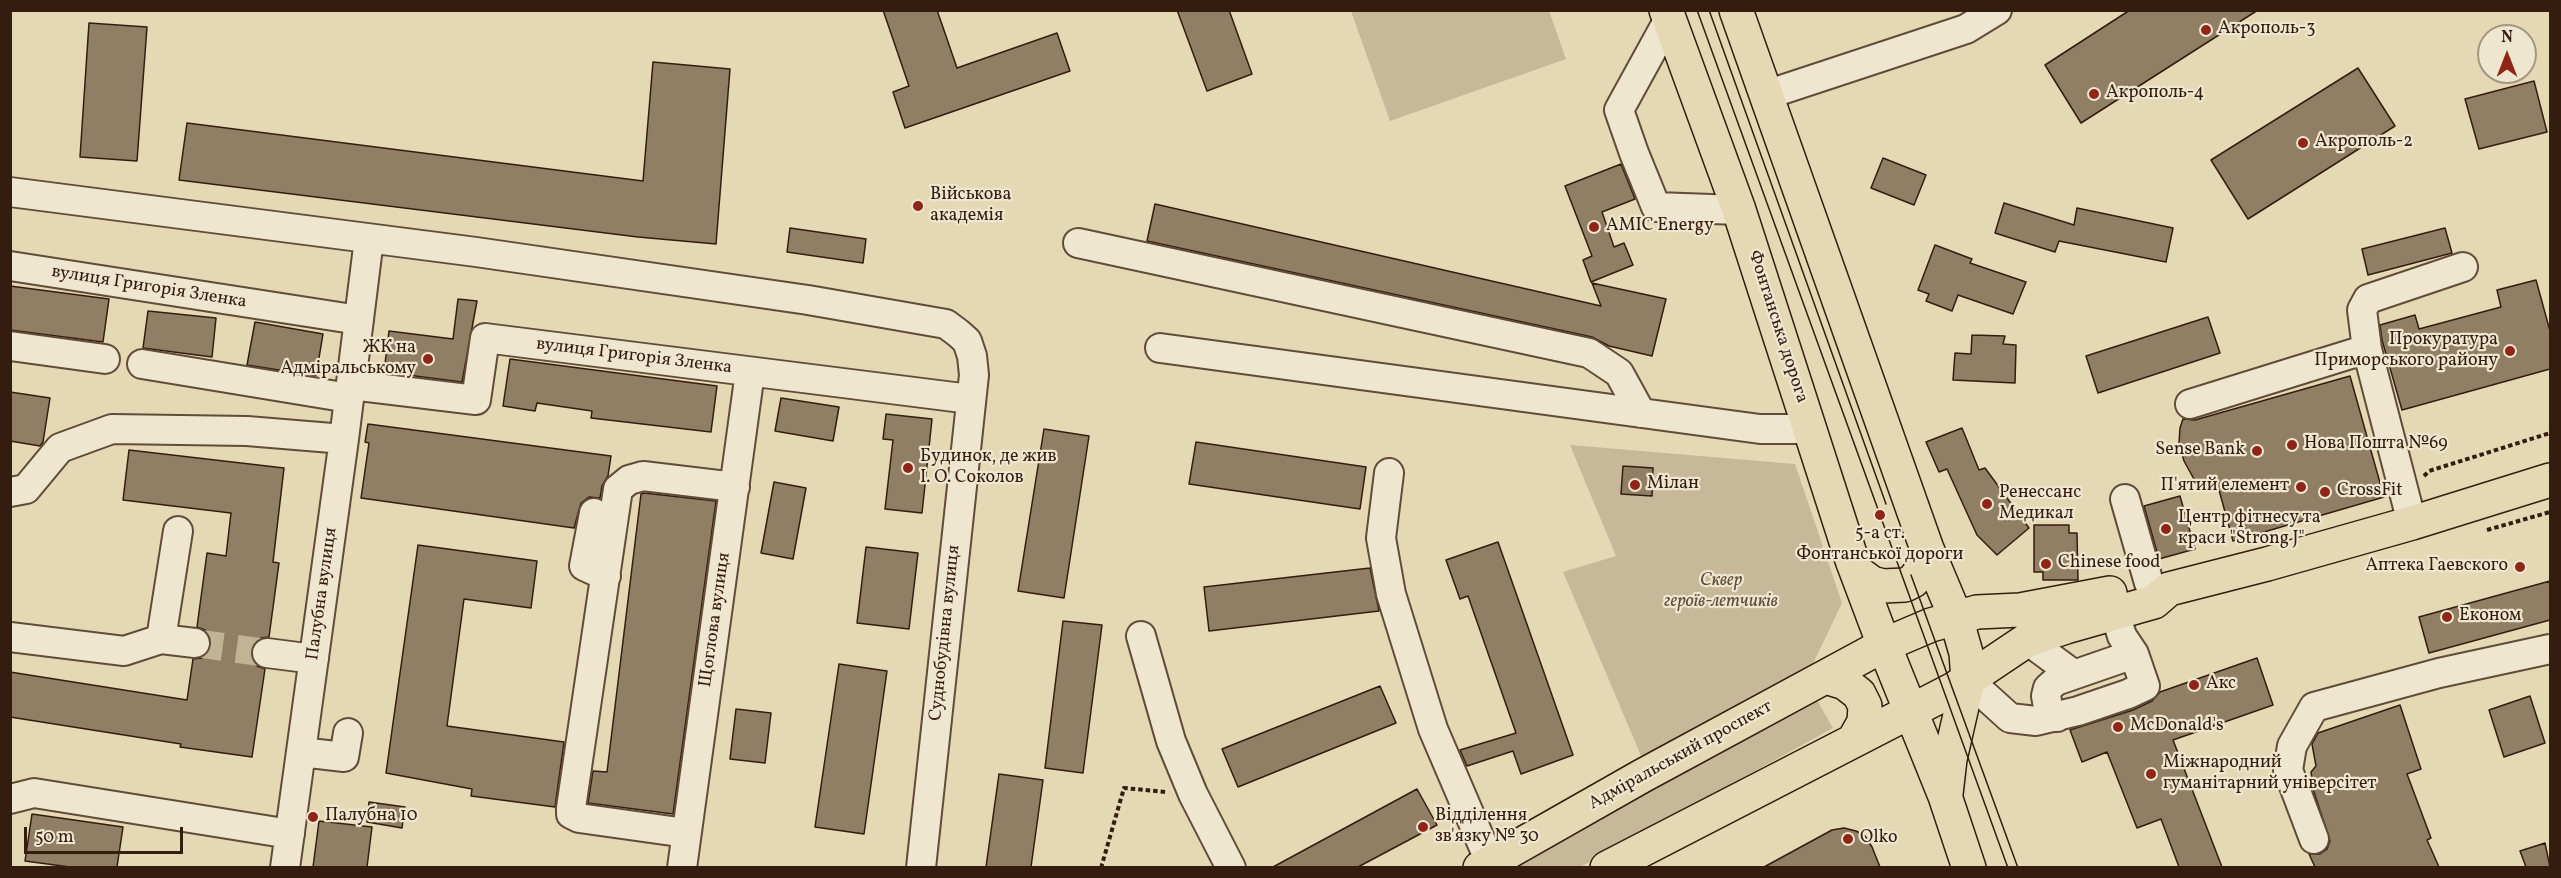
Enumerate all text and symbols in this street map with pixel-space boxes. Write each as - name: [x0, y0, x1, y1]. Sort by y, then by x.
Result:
- place label: Акрополь-3: [2218, 19, 2316, 41]
- marker: Акрополь-3: [2199, 23, 2213, 37]
- north arrow: [2477, 24, 2537, 84]
- text: N: [2501, 27, 2513, 49]
- place label: Акрополь-4: [2106, 83, 2204, 105]
- marker: Акрополь-4: [2087, 87, 2101, 101]
- place label: Акрополь-2: [2315, 132, 2413, 154]
- marker: Акрополь-2: [2296, 136, 2310, 150]
- place label: Військова академія: [930, 185, 1011, 228]
- marker: Військова академія: [911, 199, 925, 213]
- place label: AMIC Energy: [1606, 216, 1714, 238]
- marker: AMIC Energy: [1587, 220, 1601, 234]
- street label: Фонтанська дорога: [1742, 248, 1812, 406]
- street label: вулиця Григорія Зленка: [50, 262, 248, 314]
- place label: Прокуратура Приморського району: [2314, 330, 2498, 372]
- street label: вулиця Григорія Зленка: [535, 334, 733, 380]
- place label: ЖК на Адміральському: [280, 338, 416, 380]
- marker: Прокуратура Приморського району: [2503, 344, 2517, 358]
- marker: ЖК на Адміральському: [421, 352, 435, 366]
- place label: Нова Пошта №69: [2304, 434, 2448, 456]
- marker: Нова Пошта №69: [2285, 438, 2299, 452]
- place label: Sense Bank: [2155, 440, 2245, 462]
- marker: Sense Bank: [2250, 444, 2264, 458]
- place label: Будинок, де жив І. О. Соколов: [920, 447, 1057, 490]
- marker: Будинок, де жив І. О. Соколов: [901, 461, 915, 475]
- place label: Мілан: [1647, 474, 1699, 496]
- place label: П'ятий елемент: [2161, 476, 2289, 498]
- marker: Мілан: [1628, 478, 1642, 492]
- marker: П'ятий елемент: [2294, 480, 2308, 494]
- place label: CrossFit: [2337, 481, 2403, 503]
- place label: Ренессанс Медикал: [1999, 483, 2081, 526]
- marker: CrossFit: [2318, 485, 2332, 499]
- marker: Ренессанс Медикал: [1980, 497, 1994, 511]
- marker: 5-а ст. Фонтанської дороги: [1873, 508, 1887, 522]
- place label: Центр фітнесу та краси "Strong J": [2178, 508, 2321, 550]
- marker: Центр фітнесу та краси "Strong J": [2159, 522, 2173, 536]
- place label: 5-а ст. Фонтанської дороги: [1796, 524, 1964, 566]
- street label: Палубна вулиця: [303, 526, 343, 662]
- street label: Суднобудівна вулиця: [926, 544, 966, 722]
- street label: Щоглова вулиця: [696, 551, 736, 689]
- place label: Chinese food: [2058, 553, 2160, 575]
- place label: Аптека Гаевского: [2365, 556, 2508, 578]
- marker: Chinese food: [2039, 557, 2053, 571]
- marker: Аптека Гаевского: [2513, 560, 2527, 574]
- park label: Сквер героїв-летчиків: [1664, 571, 1778, 614]
- place label: Економ: [2459, 606, 2521, 628]
- marker: Економ: [2440, 610, 2454, 624]
- place label: Акс: [2206, 674, 2236, 696]
- marker: Акс: [2187, 678, 2201, 692]
- street label: Адміральський проспект: [1586, 697, 1776, 815]
- place label: McDonald's: [2130, 716, 2224, 738]
- marker: McDonald's: [2111, 720, 2125, 734]
- place label: Міжнародний гуманітарний універсітет: [2163, 753, 2376, 795]
- marker: Міжнародний гуманітарний універсітет: [2144, 767, 2158, 781]
- place label: Палубна 10: [325, 806, 418, 828]
- place label: Відділення зв'язку № 30: [1435, 806, 1539, 848]
- marker: Палубна 10: [306, 810, 320, 824]
- scale bar: [27, 815, 186, 853]
- marker: Відділення зв'язку № 30: [1416, 820, 1430, 834]
- text: 50 m: [35, 825, 74, 850]
- place label: Olko: [1860, 828, 1898, 850]
- marker: Olko: [1841, 832, 1855, 846]

